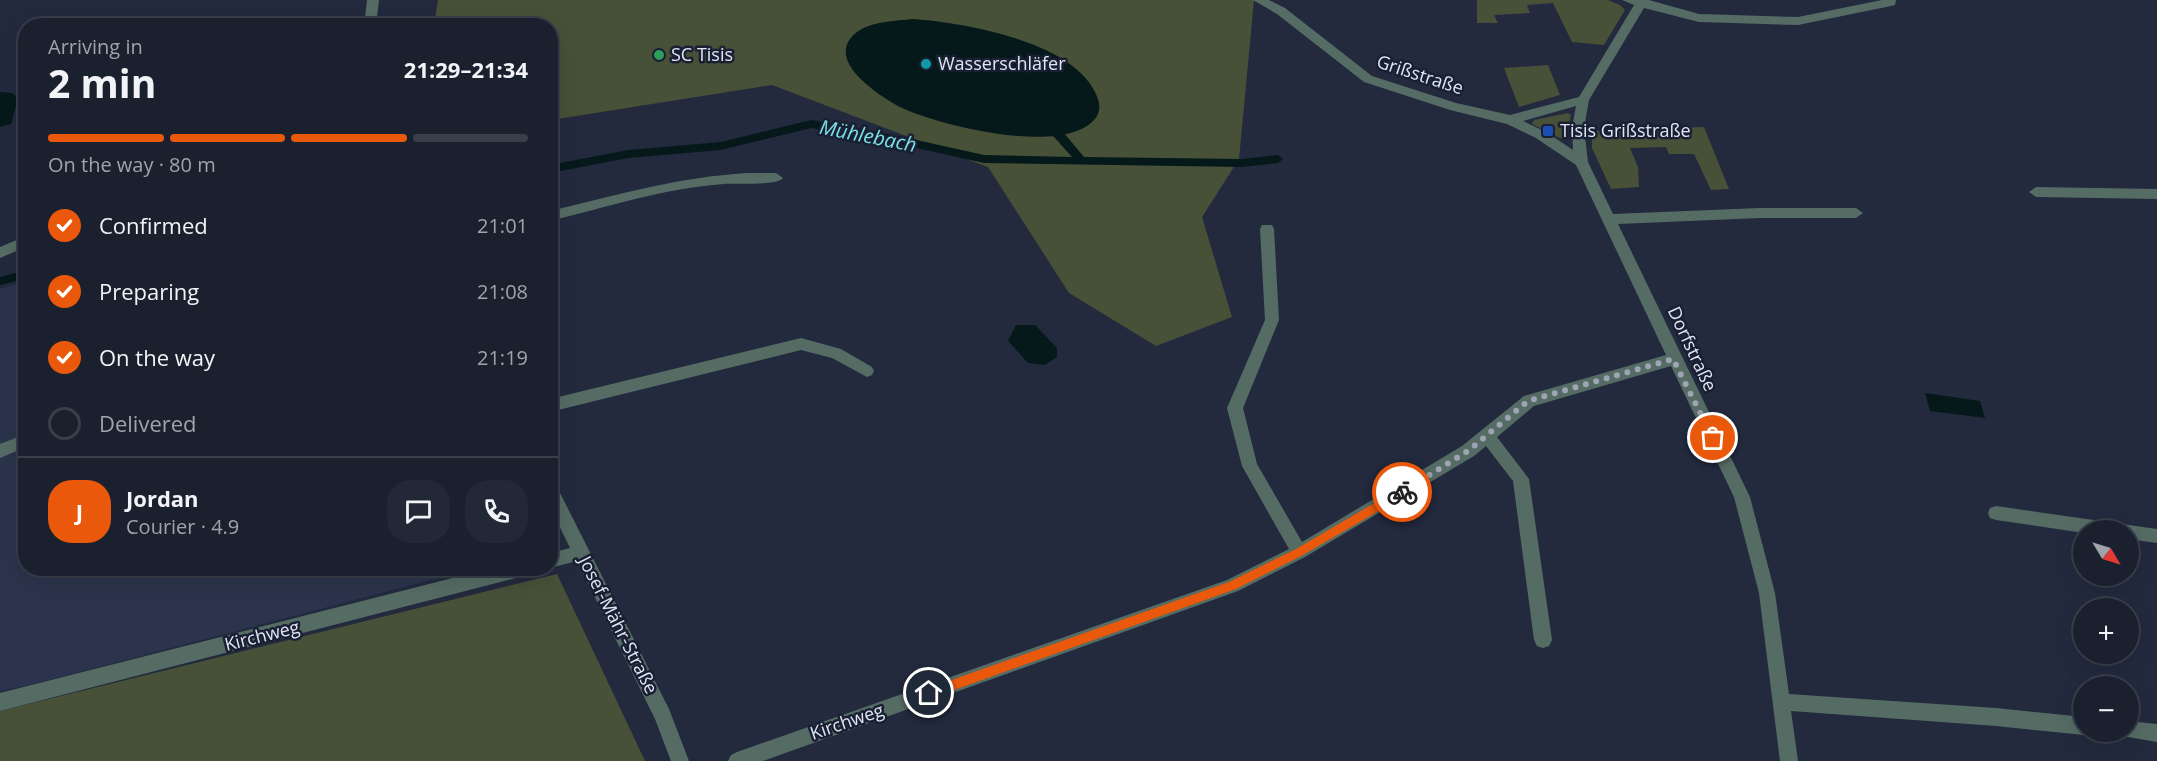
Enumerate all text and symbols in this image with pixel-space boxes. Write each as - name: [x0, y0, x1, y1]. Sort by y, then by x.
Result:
- text: Arriving in: [48, 33, 143, 60]
- place label: SC Tisis: [671, 42, 733, 66]
- marker: SC Tisis: [652, 48, 666, 62]
- street label: Grißstraße: [1374, 49, 1467, 99]
- place label: Wasserschläfer: [938, 51, 1066, 75]
- text: 21:29–21:34: [404, 54, 528, 84]
- text: 2 min: [48, 56, 156, 109]
- marker: Wasserschläfer: [919, 57, 933, 71]
- water label: Mühlebach: [817, 113, 919, 158]
- place label: Tisis Grißstraße: [1560, 118, 1691, 142]
- marker: Tisis Grißstraße: [1541, 124, 1555, 138]
- text: On the way · 80 m: [48, 151, 216, 178]
- icon: check: [48, 209, 81, 242]
- text: Confirmed: [99, 210, 208, 240]
- text: 21:01: [477, 212, 528, 239]
- icon: check: [48, 275, 81, 308]
- text: Preparing: [99, 276, 199, 306]
- text: 21:08: [477, 278, 528, 305]
- street label: Dorfstraße: [1663, 302, 1723, 395]
- icon: check: [48, 341, 81, 374]
- text: On the way: [99, 342, 215, 372]
- text: 21:19: [477, 344, 528, 371]
- text: Delivered: [99, 408, 197, 438]
- pin: [1687, 412, 1738, 463]
- icon: bag: [1696, 421, 1729, 454]
- courier: [1372, 462, 1432, 522]
- icon: bike: [1386, 476, 1419, 509]
- button: chat: [387, 480, 450, 543]
- button: phone: [465, 480, 528, 543]
- text: Jordan: [126, 483, 199, 513]
- text: J: [76, 496, 83, 526]
- text: Courier · 4.9: [126, 513, 239, 540]
- north arrow: [2073, 520, 2139, 586]
- map controls: [2073, 520, 2139, 742]
- street label: Josef-Mähr-Straße: [573, 550, 664, 698]
- button: +: [2073, 598, 2139, 664]
- street label: Kirchweg: [222, 614, 302, 656]
- pin: [903, 667, 954, 718]
- icon: home: [912, 676, 945, 709]
- button: −: [2073, 676, 2139, 742]
- street label: Kirchweg: [807, 697, 887, 745]

